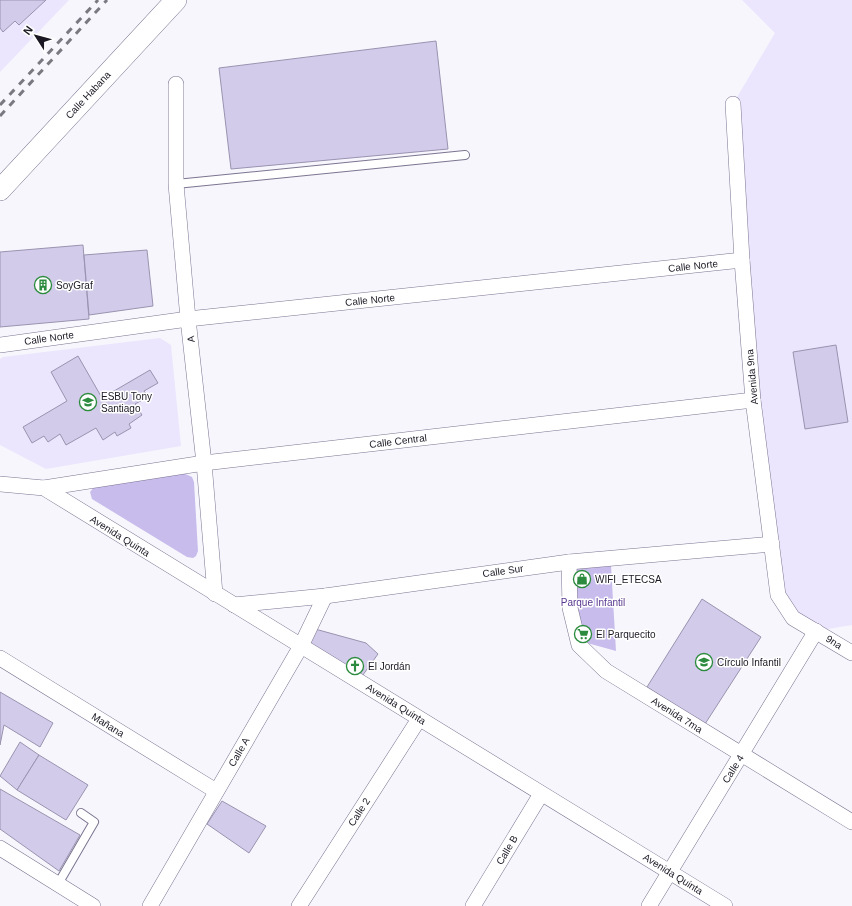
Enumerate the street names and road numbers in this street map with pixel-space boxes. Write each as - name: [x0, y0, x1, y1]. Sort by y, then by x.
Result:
- street label: Calle Habana: [63, 69, 113, 121]
- street label: Calle Norte: [668, 258, 719, 274]
- street label: Calle Norte: [345, 292, 396, 308]
- street label: Calle Norte: [23, 329, 75, 347]
- street label: A: [185, 335, 197, 343]
- street label: Avenida 9na: [744, 348, 760, 405]
- street label: Calle Central: [369, 432, 427, 450]
- street label: Avenida Quinta: [88, 513, 152, 559]
- street label: Calle Sur: [482, 563, 525, 579]
- street label: 9na: [824, 633, 844, 651]
- street label: Avenida Quinta: [364, 681, 428, 727]
- street label: Avenida 7ma: [649, 695, 705, 735]
- street label: Mañana: [90, 711, 127, 739]
- street label: Calle A: [226, 735, 252, 768]
- street label: Calle 4: [720, 753, 746, 785]
- street label: Calle 2: [346, 796, 372, 828]
- street label: Calle B: [494, 833, 520, 867]
- street label: Avenida Quinta: [641, 851, 705, 897]

